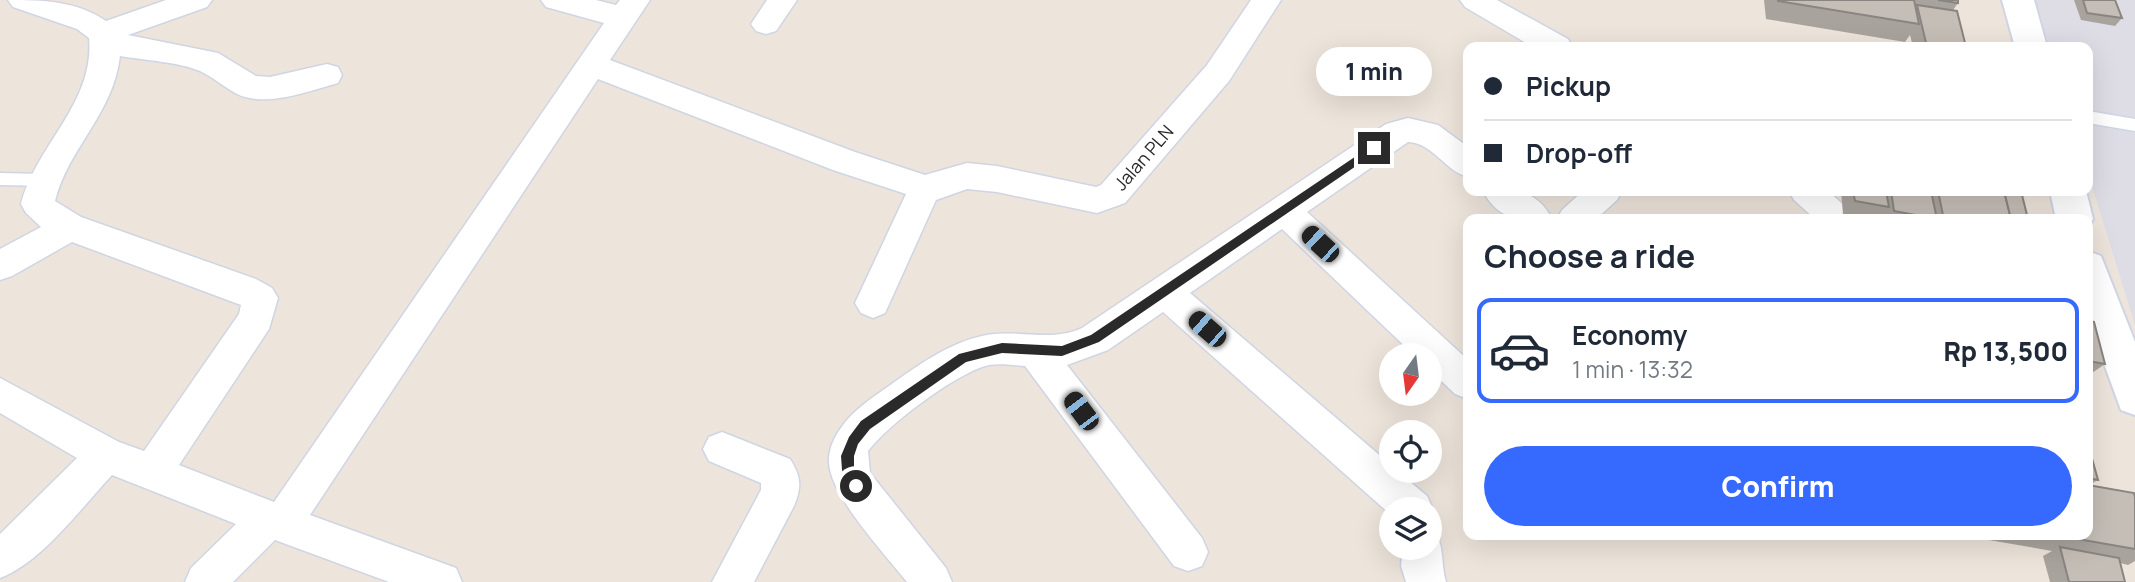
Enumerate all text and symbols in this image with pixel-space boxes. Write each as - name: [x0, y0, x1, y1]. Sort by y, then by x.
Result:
- callout: 1 min: [1316, 46, 1432, 96]
- text: 1 min: [1345, 55, 1403, 87]
- text: Pickup: [1526, 68, 1611, 104]
- street label: Jalan PLN: [1108, 120, 1178, 195]
- route end: [1358, 132, 1390, 164]
- text: Drop-off: [1526, 135, 1632, 171]
- car: [1298, 222, 1343, 266]
- text: Choose a ride: [1484, 234, 1695, 278]
- car: [1185, 307, 1230, 351]
- text: Economy: [1572, 317, 1687, 353]
- icon: car: [1488, 319, 1551, 382]
- text: Rp 13,500: [1943, 333, 2068, 369]
- north arrow: [1379, 343, 1442, 406]
- map controls: [1379, 343, 1442, 560]
- text: 1 min · 13:32: [1572, 353, 1693, 385]
- car: [1060, 388, 1103, 434]
- button: locate: [1379, 420, 1442, 483]
- button: Confirm: [1484, 446, 2072, 526]
- route start: [840, 470, 872, 502]
- button: layers: [1379, 497, 1442, 560]

